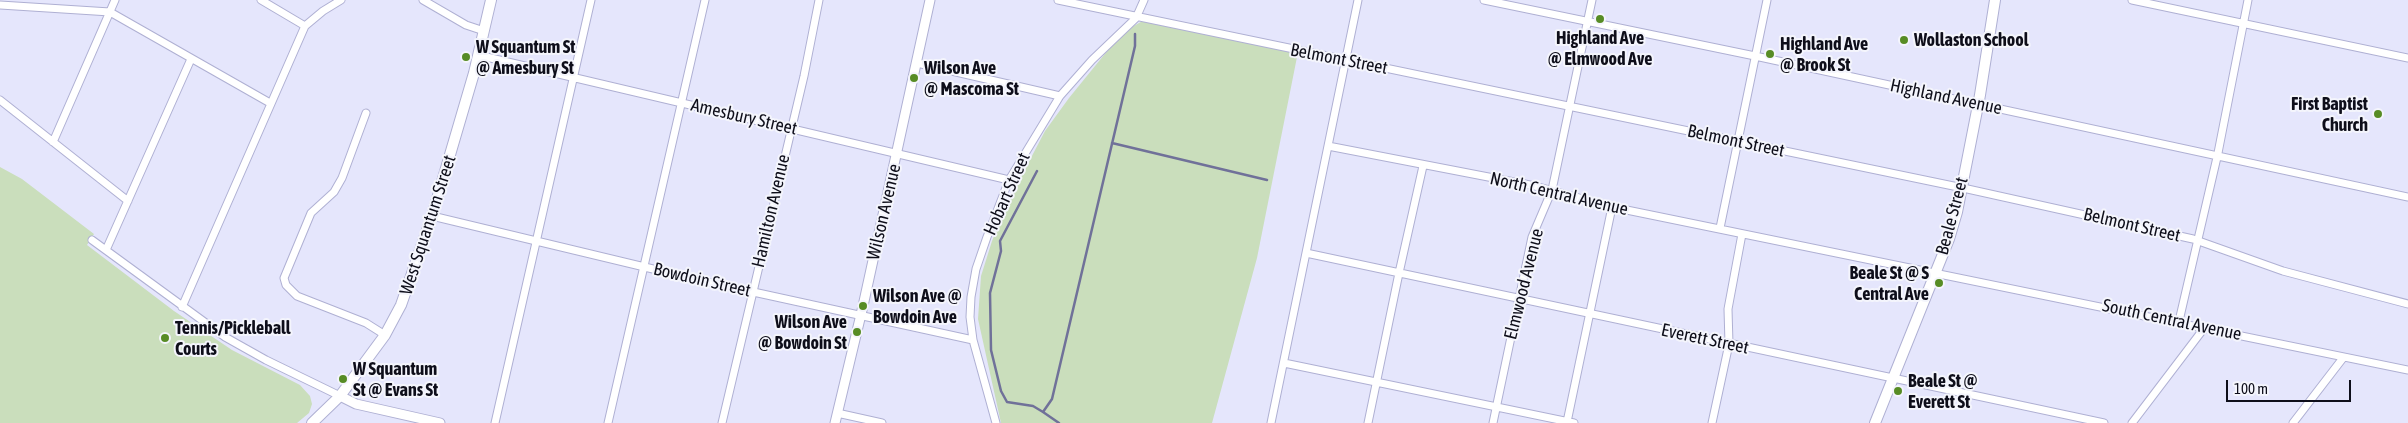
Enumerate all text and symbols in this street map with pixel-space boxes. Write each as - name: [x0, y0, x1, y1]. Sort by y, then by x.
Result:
- marker: Highland Ave @ Elmwood Ave: [1594, 13, 1606, 25]
- place label: Highland Ave @ Elmwood Ave: [1548, 27, 1652, 70]
- place label: Wollaston School: [1914, 29, 2029, 51]
- place label: Highland Ave @ Brook St: [1780, 33, 1868, 76]
- marker: Wollaston School: [1898, 34, 1910, 46]
- place label: W Squantum St @ Amesbury St: [476, 36, 575, 78]
- street label: Belmont Street: [1288, 39, 1390, 79]
- marker: Highland Ave @ Brook St: [1764, 48, 1776, 60]
- marker: W Squantum St @ Amesbury St: [460, 51, 472, 63]
- place label: Wilson Ave @ Mascoma St: [924, 57, 1019, 100]
- marker: Wilson Ave @ Mascoma St: [908, 72, 920, 84]
- street label: Highland Avenue: [1888, 75, 2004, 119]
- place label: First Baptist Church: [2291, 93, 2368, 136]
- street label: Amesbury Street: [689, 94, 799, 140]
- marker: First Baptist Church: [2372, 108, 2384, 120]
- street label: Belmont Street: [1685, 120, 1787, 162]
- street label: Hobart Street: [979, 149, 1035, 239]
- street label: Hamilton Avenue: [748, 152, 794, 270]
- street label: West Squantum Street: [395, 153, 461, 297]
- street label: Wilson Avenue: [862, 162, 906, 262]
- street label: North Central Avenue: [1488, 168, 1630, 220]
- street label: Beale Street: [1931, 175, 1973, 257]
- street label: Belmont Street: [2081, 203, 2183, 247]
- street label: Elmwood Avenue: [1500, 226, 1548, 342]
- street label: Bowdoin Street: [651, 258, 753, 302]
- place label: Beale St @ S Central Ave: [1849, 262, 1929, 304]
- marker: Beale St @ S Central Ave: [1933, 277, 1945, 289]
- place label: Wilson Ave @ Bowdoin Ave: [873, 285, 962, 328]
- street label: South Central Avenue: [2100, 295, 2244, 345]
- marker: Wilson Ave @ Bowdoin Ave: [857, 300, 869, 312]
- place label: Wilson Ave @ Bowdoin St: [758, 311, 847, 354]
- place label: Tennis/Pickleball Courts: [175, 317, 291, 359]
- street label: Everett Street: [1659, 319, 1751, 359]
- marker: Wilson Ave @ Bowdoin St: [851, 326, 863, 338]
- marker: Tennis/Pickleball Courts: [159, 332, 171, 344]
- place label: W Squantum St @ Evans St: [353, 358, 438, 400]
- place label: Beale St @ Everett St: [1908, 370, 1978, 412]
- scale bar: [2228, 370, 2353, 402]
- marker: W Squantum St @ Evans St: [337, 373, 349, 385]
- text: 100 m: [2234, 380, 2268, 397]
- marker: Beale St @ Everett St: [1892, 385, 1904, 397]

